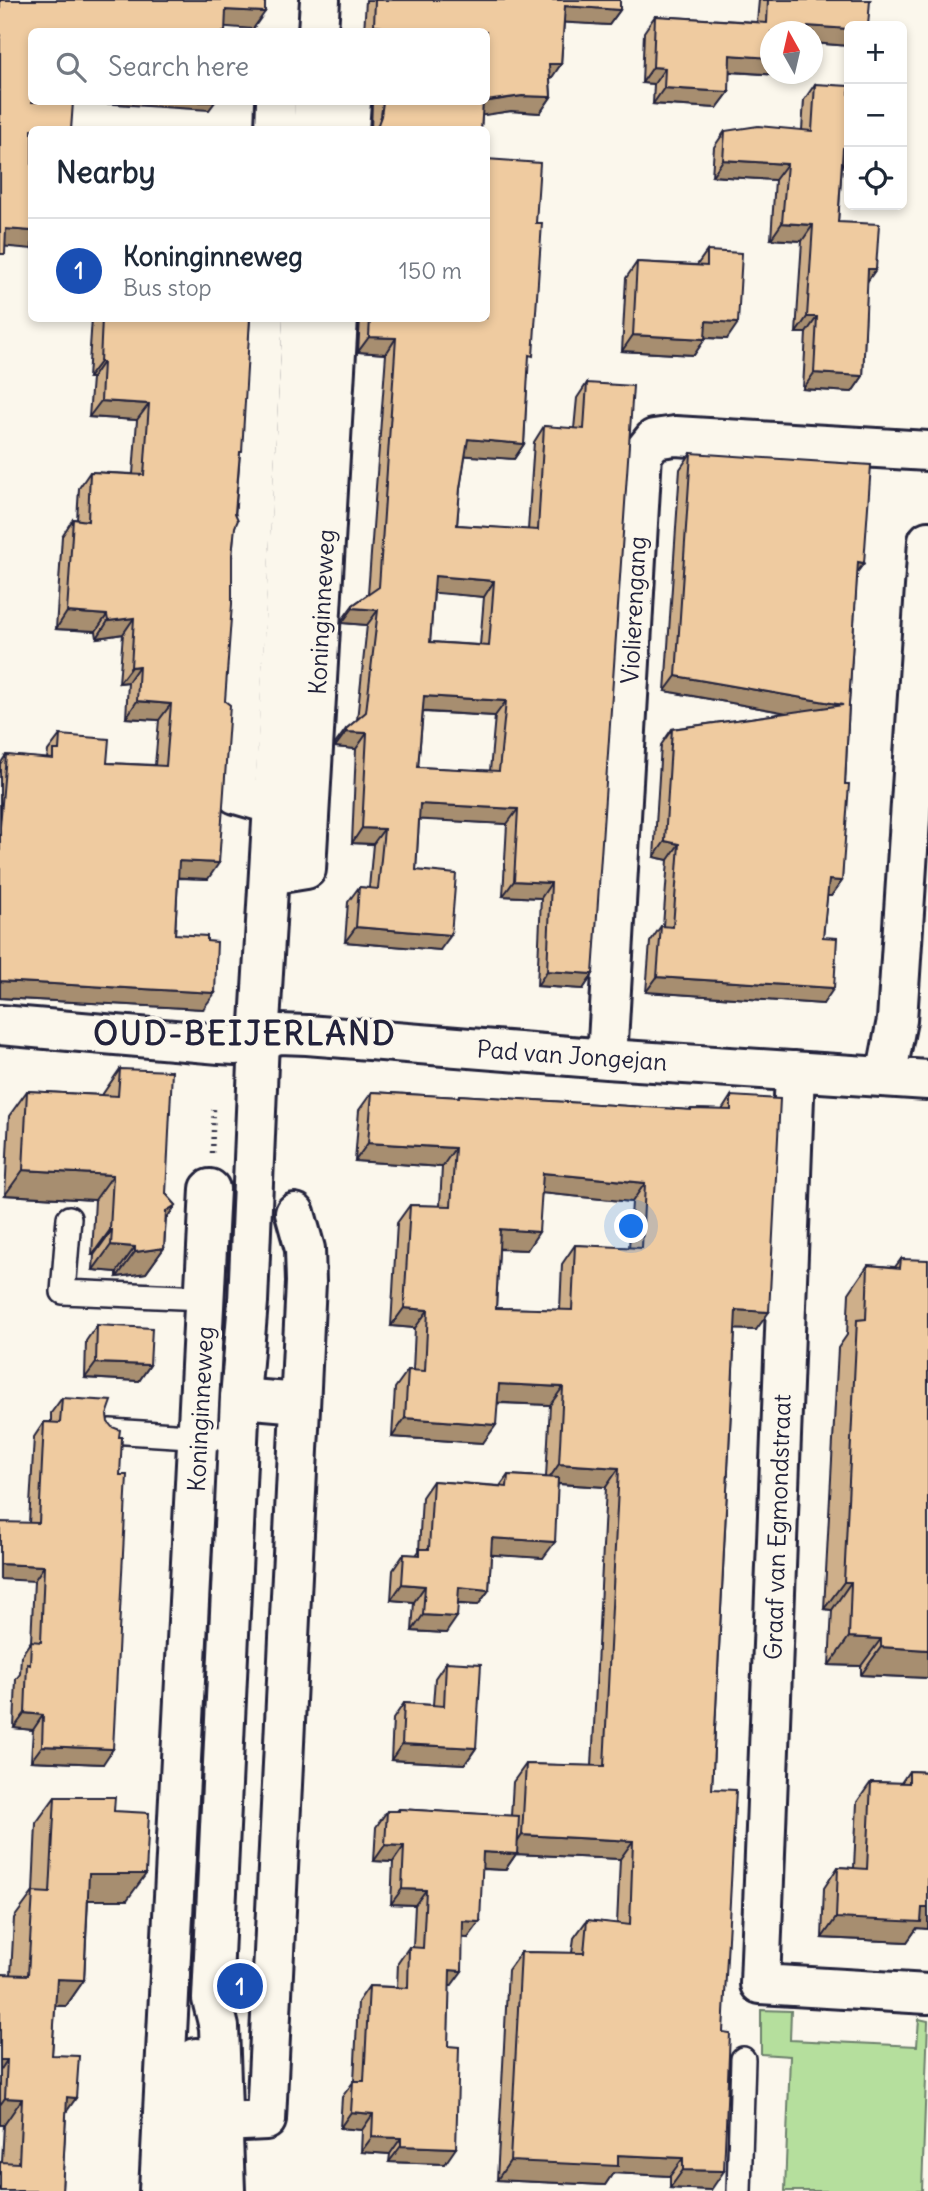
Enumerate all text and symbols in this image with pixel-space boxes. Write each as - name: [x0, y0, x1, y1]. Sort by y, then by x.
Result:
- north arrow: [760, 21, 823, 84]
- map controls: [844, 21, 907, 210]
- button: +: [844, 21, 907, 84]
- search box: [28, 28, 490, 105]
- icon: search: [52, 48, 90, 86]
- text: Search here: [108, 50, 249, 83]
- button: −: [844, 84, 907, 147]
- button: locate: [844, 147, 907, 210]
- text: Nearby: [56, 153, 156, 191]
- text: Koninginneweg: [123, 240, 303, 273]
- text: 1: [74, 256, 84, 285]
- text: 150 m: [399, 256, 462, 285]
- text: Bus stop: [123, 273, 212, 302]
- street label: Koninginneweg: [302, 528, 340, 696]
- street label: Violierengang: [614, 535, 652, 685]
- district label: OUD-BEIJERLAND: [93, 1013, 397, 1054]
- street label: Pad van Jongejan: [476, 1033, 668, 1077]
- your location: [614, 1209, 648, 1243]
- street label: Koninginneweg: [181, 1325, 219, 1493]
- street label: Graaf van Egmondstraat: [757, 1393, 797, 1661]
- pin: 1: [217, 1960, 263, 2012]

